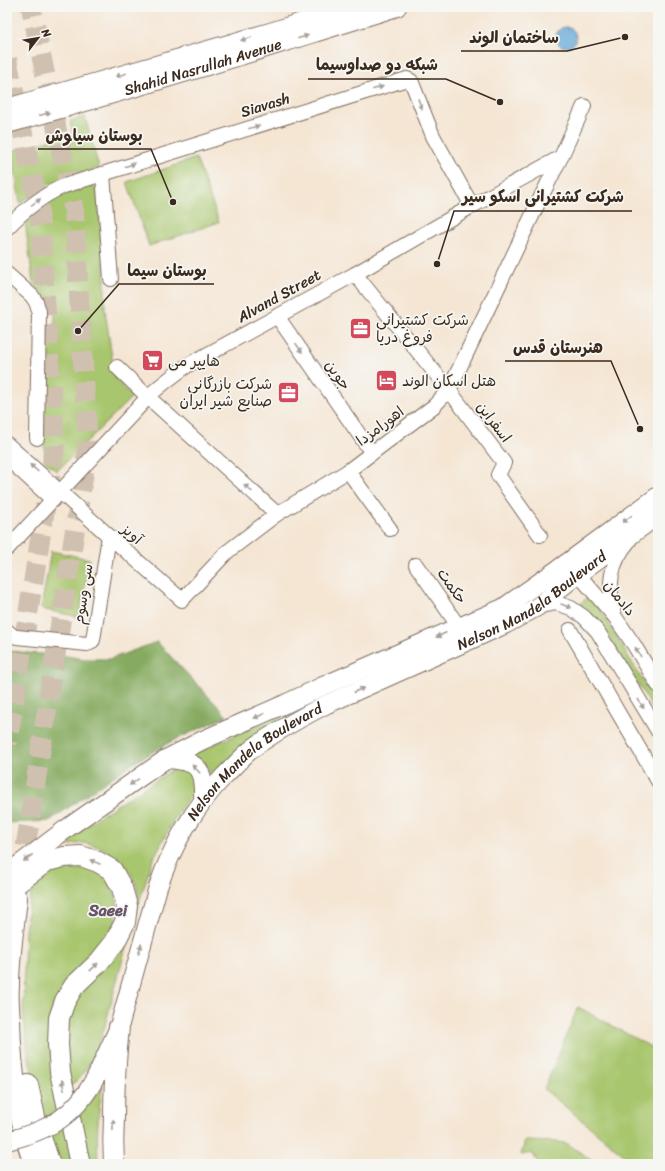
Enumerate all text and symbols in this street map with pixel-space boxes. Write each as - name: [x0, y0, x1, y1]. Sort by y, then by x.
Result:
- north arrow: [18, 18, 58, 58]
- callout: ساختمان الوند: [461, 23, 567, 51]
- text: ساختمان الوند: [469, 23, 559, 52]
- text: N: [36, 24, 56, 42]
- street label: Shahid Nasrullah Avenue: [121, 31, 285, 103]
- one-way arrow: [298, 34, 310, 40]
- one-way arrow: [239, 36, 251, 42]
- text: شبکه دو صداوسیما: [316, 50, 438, 79]
- callout: شبکه دو صداوسیما: [308, 51, 446, 79]
- one-way arrow: [115, 73, 127, 79]
- street label: Siavash: [237, 85, 293, 125]
- one-way arrow: [372, 85, 384, 91]
- one-way arrow: [418, 98, 424, 110]
- one-way arrow: [39, 111, 51, 117]
- callout: بوستان سیاوش: [38, 121, 151, 149]
- text: بوستان سیاوش: [45, 121, 143, 150]
- one-way arrow: [248, 124, 260, 130]
- one-way arrow: [124, 162, 136, 168]
- text: شرکت کشتیرانی اسکو سیر: [460, 182, 624, 211]
- callout: شرکت کشتیرانی اسکو سیر: [454, 183, 632, 211]
- one-way arrow: [30, 198, 41, 206]
- callout: بوستان سیما: [119, 256, 214, 284]
- text: بوستان سیما: [127, 256, 207, 285]
- street label: Alvand Street: [231, 262, 326, 330]
- place label: شرکت کشتیرانی فروغ دریا: [376, 307, 469, 350]
- office icon: شرکت کشتیرانی فروغ دریا: [347, 316, 373, 342]
- callout: هنرستان قدس: [505, 333, 611, 361]
- text: هنرستان قدس: [513, 333, 603, 362]
- one-way arrow: [295, 343, 303, 354]
- supermarket icon: هایپر می: [139, 348, 165, 374]
- place label: هایپر می: [168, 348, 220, 374]
- street label: جوین: [318, 354, 358, 396]
- hotel icon: هتل اسکان الوند: [374, 368, 400, 394]
- place label: هتل اسکان الوند: [402, 368, 496, 394]
- place label: شرکت بازرگانی صنایع شیر ایران: [180, 371, 272, 414]
- office icon: شرکت بازرگانی صنایع شیر ایران: [275, 380, 301, 406]
- street label: اسفراین: [470, 396, 518, 448]
- street label: اهورامزدا: [350, 399, 410, 453]
- one-way arrow: [29, 464, 38, 473]
- one-way arrow: [244, 484, 253, 493]
- one-way arrow: [621, 515, 632, 523]
- street label: آویز: [114, 516, 150, 552]
- street label: Nelson Mandela Boulevard: [452, 543, 613, 657]
- street label: سی وسوم: [65, 562, 101, 626]
- street label: حکمت: [430, 562, 474, 610]
- street label: دادمان: [597, 574, 643, 622]
- one-way arrow: [560, 603, 572, 610]
- one-way arrow: [436, 632, 447, 638]
- one-way arrow: [634, 647, 642, 657]
- one-way arrow: [354, 686, 366, 692]
- street label: Nelson Mandela Boulevard: [180, 695, 328, 826]
- one-way arrow: [638, 698, 645, 710]
- one-way arrow: [253, 713, 264, 719]
- one-way arrow: [192, 764, 201, 773]
- one-way arrow: [129, 778, 139, 786]
- one-way arrow: [23, 853, 34, 862]
- one-way arrow: [88, 858, 100, 864]
- district label: Saeei: [88, 896, 129, 925]
- one-way arrow: [138, 942, 144, 955]
- one-way arrow: [89, 962, 99, 972]
- one-way arrow: [59, 1079, 65, 1091]
- one-way arrow: [110, 1119, 117, 1131]

